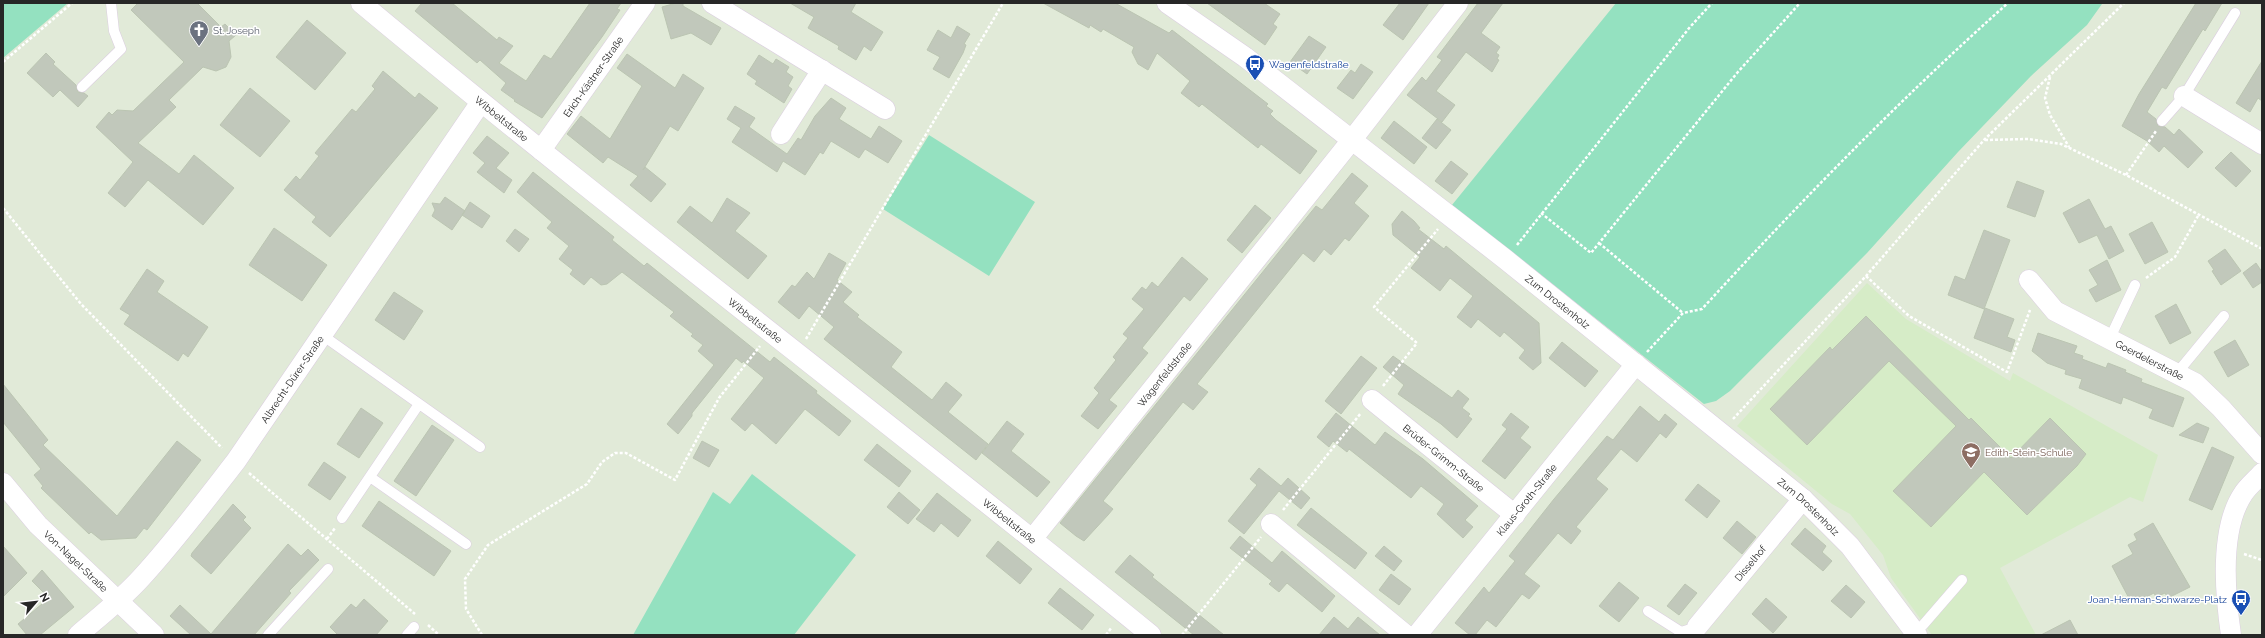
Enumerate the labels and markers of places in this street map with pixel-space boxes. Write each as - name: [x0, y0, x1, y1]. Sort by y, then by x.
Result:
- church icon: St. Joseph: [188, 19, 210, 47]
- place label: St. Joseph: [213, 25, 260, 36]
- bus stop icon: Wagenfeldstraße: [1244, 53, 1266, 81]
- place label: Wagenfeldstraße: [1269, 59, 1349, 70]
- school or university icon: Edith-Stein-Schule: [1960, 441, 1982, 469]
- place label: Edith-Stein-Schule: [1985, 447, 2072, 458]
- bus stop icon: Joan-Herman-Schwarze-Platz: [2230, 588, 2252, 616]
- place label: Joan-Herman-Schwarze-Platz: [2088, 594, 2227, 605]

